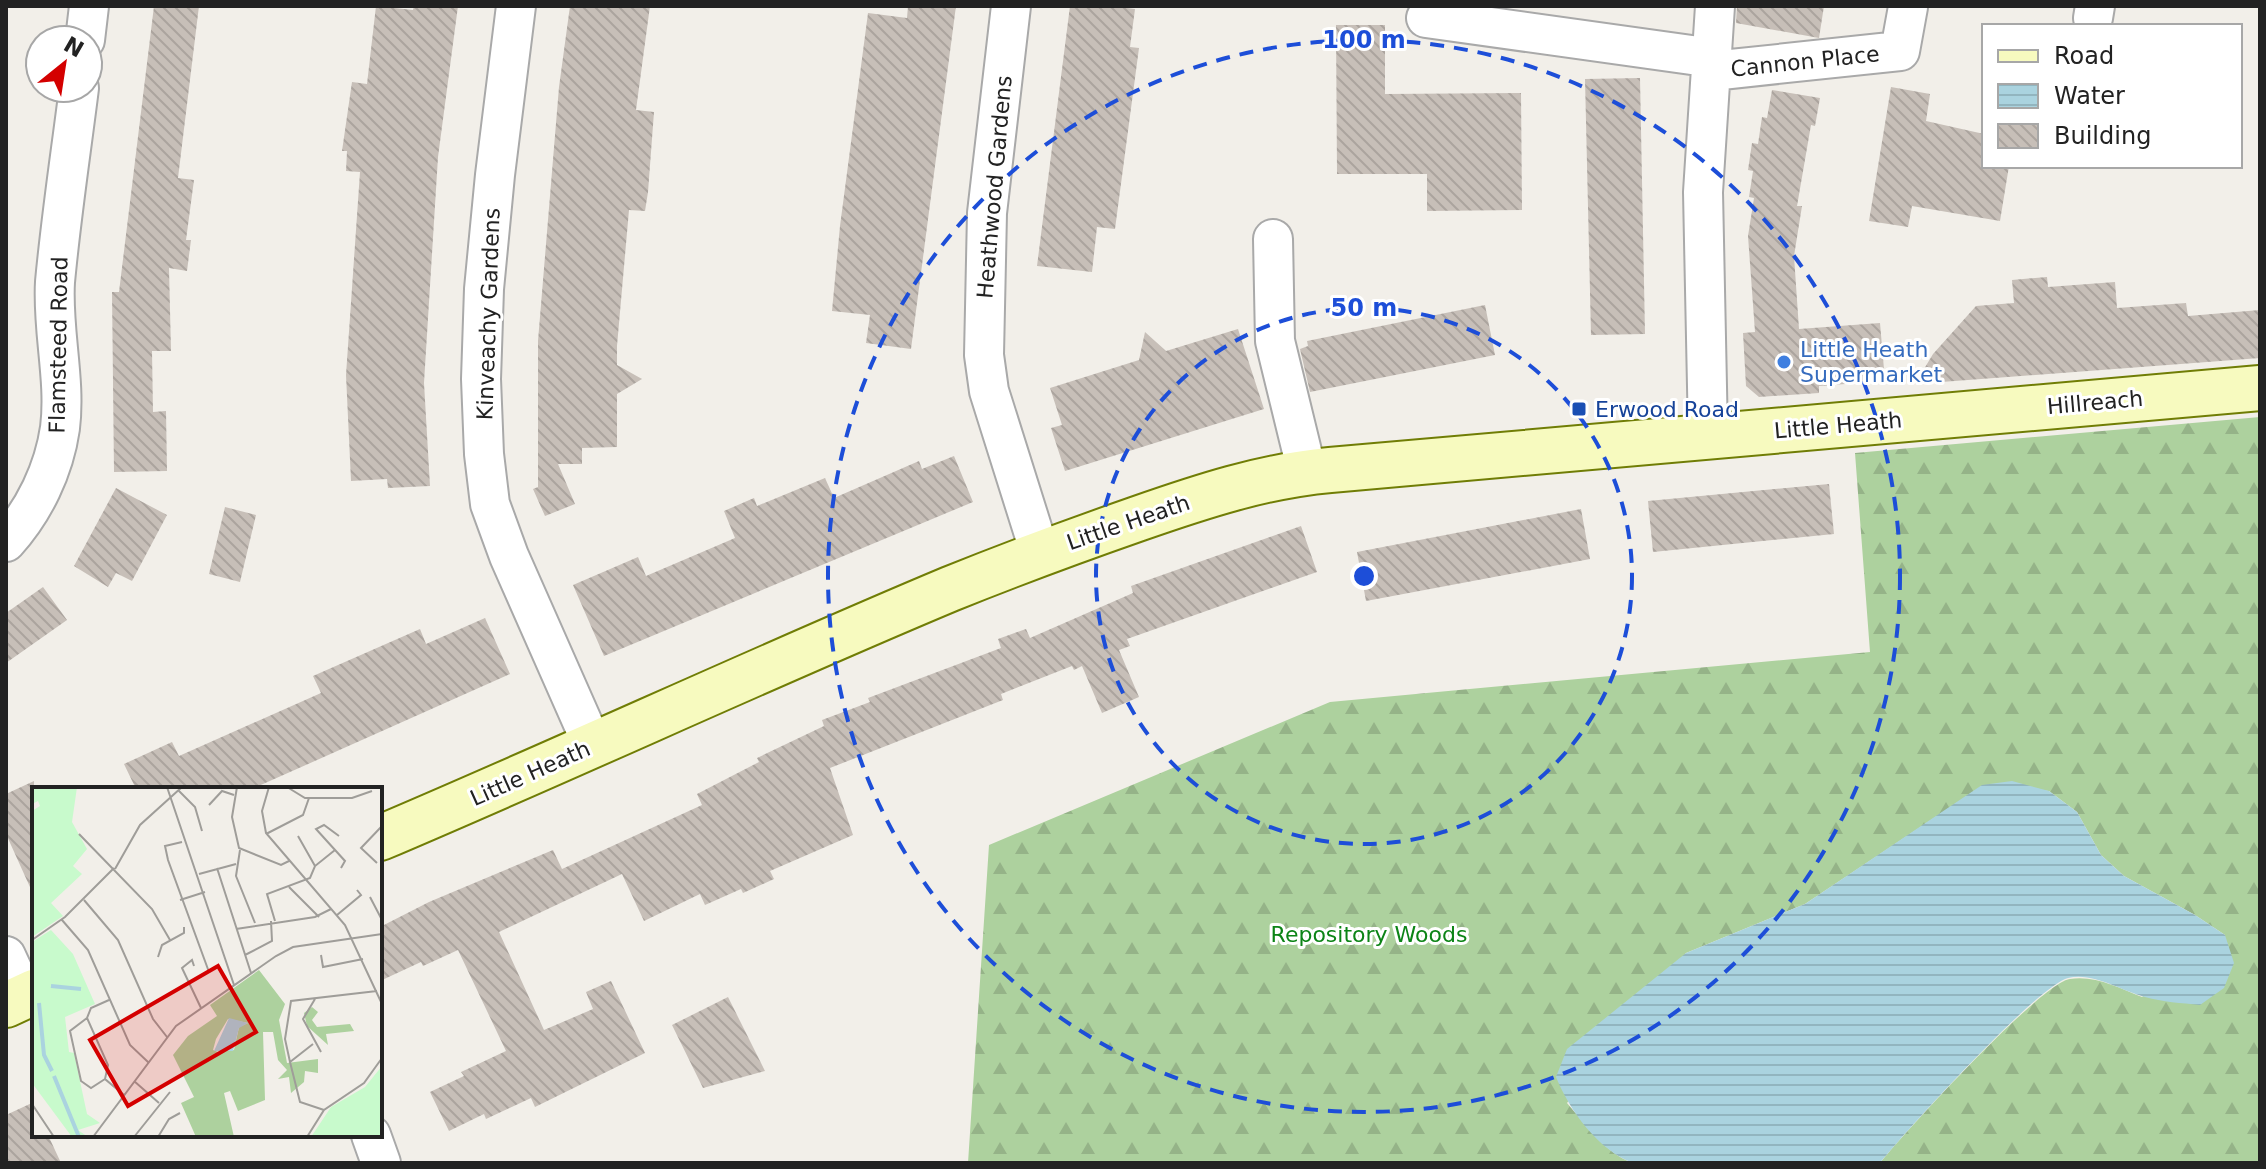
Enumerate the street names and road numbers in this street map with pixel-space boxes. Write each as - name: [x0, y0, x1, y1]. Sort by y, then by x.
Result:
- street label: Cannon Place: [1729, 41, 1881, 82]
- street label: Heathwood Gardens: [972, 74, 1017, 300]
- street label: Kinveachy Gardens: [472, 207, 505, 421]
- street label: Flamsteed Road: [44, 256, 73, 434]
- street label: Hillreach: [2046, 386, 2144, 419]
- street label: Little Heath: [1773, 407, 1903, 444]
- street label: Little Heath: [1063, 490, 1193, 555]
- street label: Little Heath: [466, 736, 594, 811]

